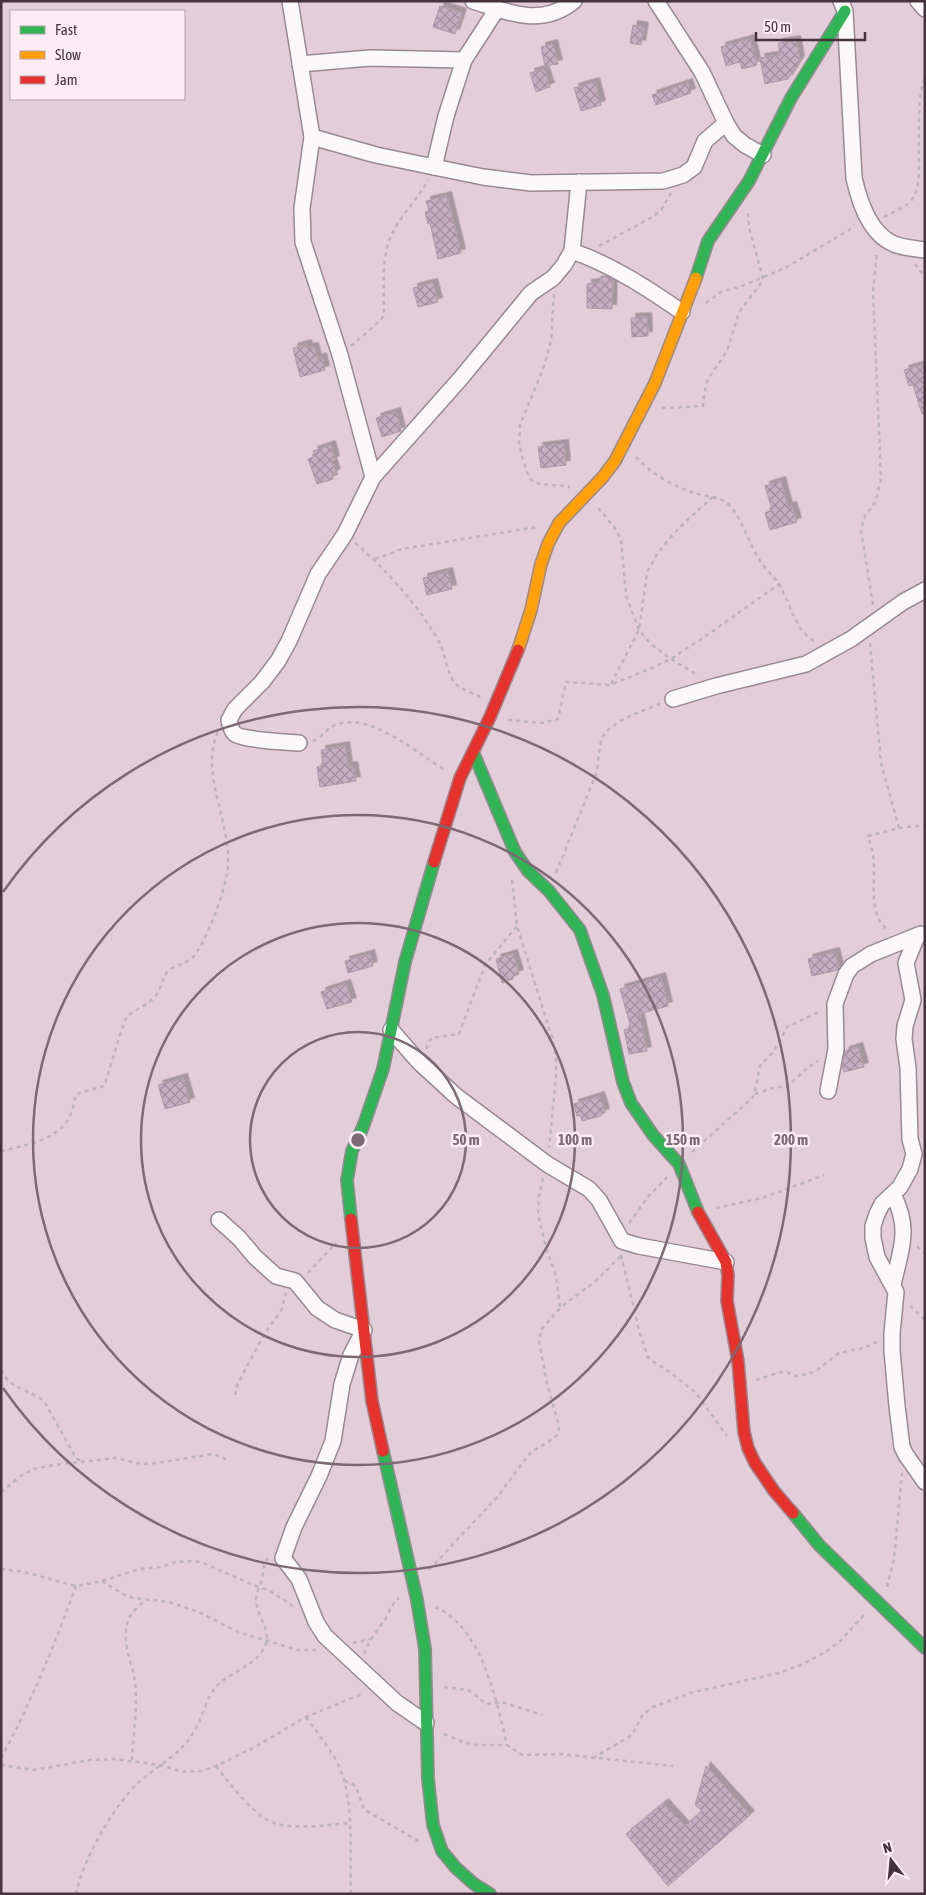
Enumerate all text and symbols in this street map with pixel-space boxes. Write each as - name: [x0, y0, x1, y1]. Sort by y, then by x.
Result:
- legend: [10, 10, 185, 100]
- scale bar: [756, 10, 865, 42]
- text: 50 m: [764, 18, 791, 35]
- text: Fast: [55, 21, 77, 38]
- text: Slow: [55, 46, 81, 63]
- text: Jam: [55, 71, 78, 88]
- centre of rings: [349, 1131, 367, 1149]
- text: 50 m: [453, 1131, 480, 1148]
- text: 100 m: [558, 1131, 592, 1148]
- text: 150 m: [666, 1131, 700, 1148]
- text: 200 m: [774, 1131, 808, 1148]
- north arrow: [866, 1835, 916, 1885]
- text: N: [881, 1839, 894, 1856]

